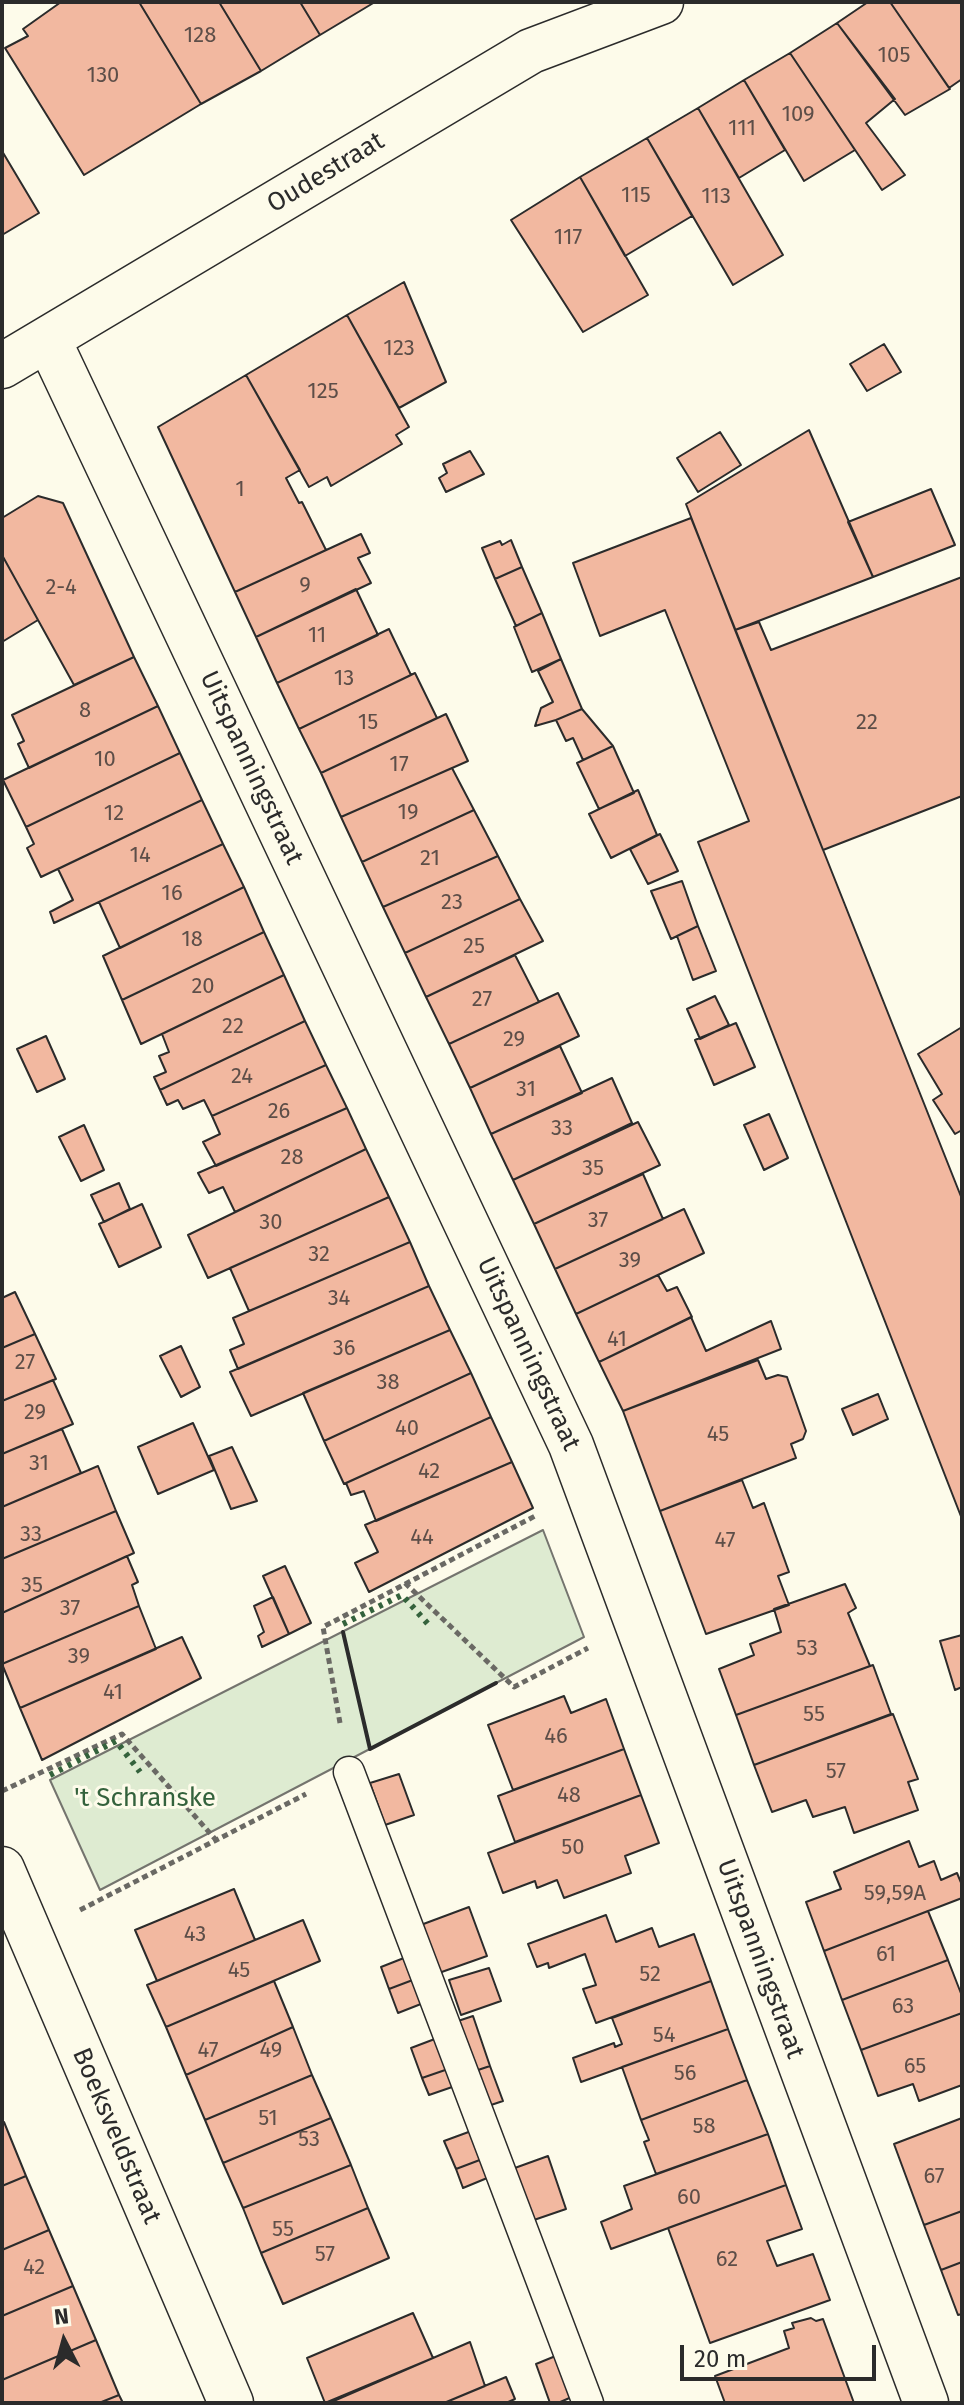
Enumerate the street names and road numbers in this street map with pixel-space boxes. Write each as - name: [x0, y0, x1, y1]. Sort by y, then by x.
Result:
- street label: Oudestraat: [262, 126, 390, 220]
- street label: Uitspanningstraat: [192, 666, 310, 870]
- street label: Uitspanningstraat: [469, 1252, 587, 1456]
- street label: Uitspanningstraat: [709, 1855, 811, 2063]
- street label: Boeksveldstraat: [65, 2043, 167, 2229]

